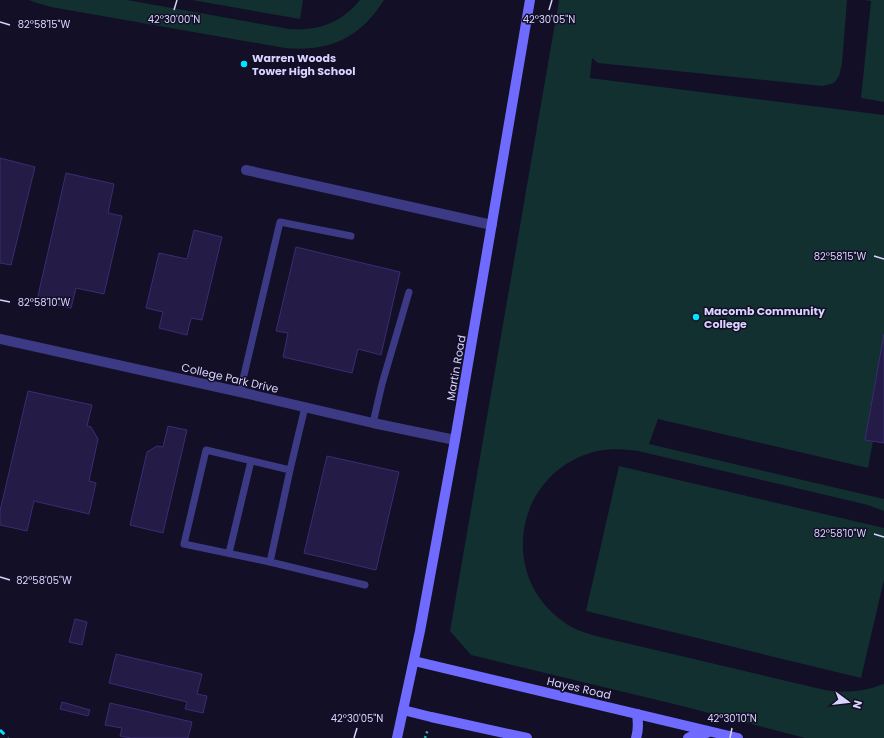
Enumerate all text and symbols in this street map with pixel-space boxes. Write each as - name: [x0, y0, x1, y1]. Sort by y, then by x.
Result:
- text: 42°30'00"N: [148, 12, 200, 27]
- text: 42°30'05"N: [523, 12, 575, 27]
- text: 82°58'15"W: [18, 17, 70, 32]
- place label: Warren Woods Tower High School: [252, 50, 355, 79]
- marker: Warren Woods Tower High School: [239, 59, 249, 69]
- text: 82°58'15"W: [814, 249, 866, 264]
- text: 82°58'10"W: [18, 295, 70, 310]
- place label: Macomb Community College: [704, 303, 825, 332]
- marker: Macomb Community College: [691, 312, 701, 322]
- street label: Martin Road: [442, 334, 470, 402]
- street label: College Park Drive: [180, 359, 280, 397]
- text: 82°58'10"W: [814, 526, 866, 541]
- text: 82°58'05"W: [16, 573, 72, 588]
- street label: Hayes Road: [545, 673, 613, 703]
- north arrow: [828, 682, 868, 722]
- text: N: [849, 699, 866, 711]
- text: 42°30'05"N: [331, 711, 383, 726]
- text: 42°30'10"N: [707, 711, 757, 726]

